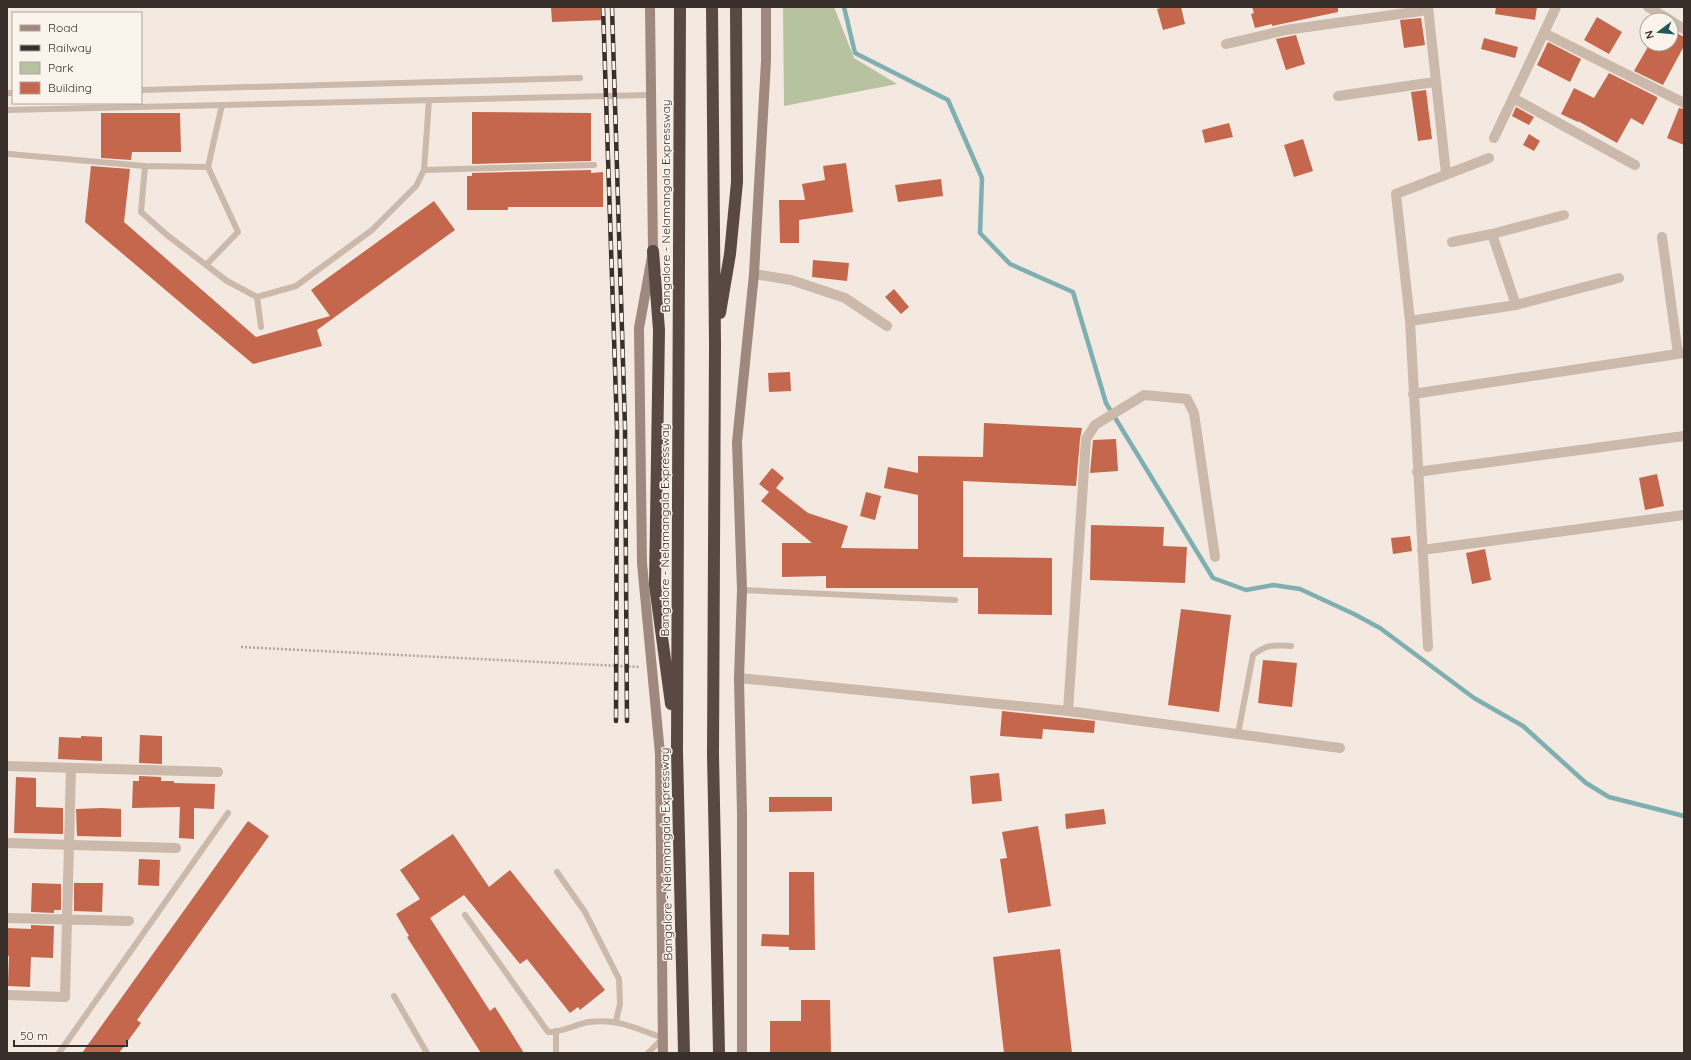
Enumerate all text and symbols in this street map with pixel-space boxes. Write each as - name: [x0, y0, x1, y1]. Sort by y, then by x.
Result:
- legend: [12, 12, 142, 104]
- north arrow: [1639, 12, 1679, 52]
- text: Road: [48, 20, 78, 35]
- text: N: [1642, 29, 1657, 41]
- text: Railway: [48, 40, 92, 55]
- text: Park: [48, 60, 73, 75]
- text: Building: [48, 80, 92, 95]
- street label: Bangalore - Nelamangala Expressway: [658, 99, 673, 313]
- street label: Bangalore - Nelamangala Expressway: [657, 423, 672, 637]
- street label: Bangalore - Nelamangala Expressway: [657, 747, 675, 961]
- scale bar: [14, 1022, 127, 1048]
- text: 50 m: [20, 1028, 48, 1043]

